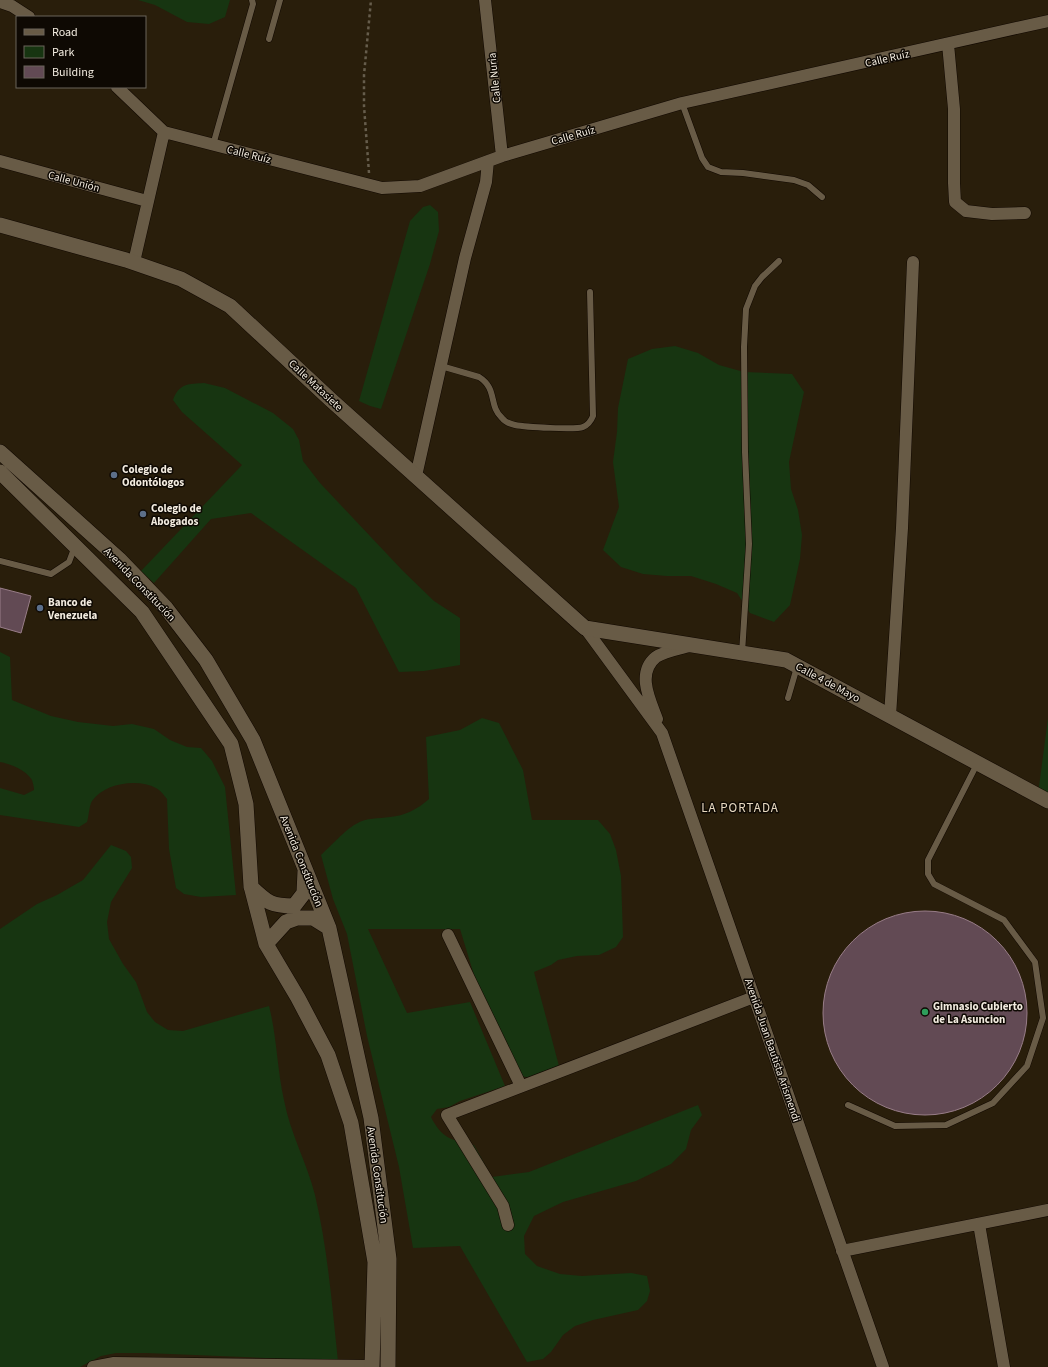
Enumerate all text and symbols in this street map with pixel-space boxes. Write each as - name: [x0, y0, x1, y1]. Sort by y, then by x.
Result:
- legend: [16, 16, 146, 88]
- text: Road: [52, 24, 78, 41]
- text: Park: [52, 44, 74, 61]
- street label: Calle Ruíz: [864, 46, 911, 71]
- street label: Calle Nuria: [484, 52, 505, 104]
- text: Building: [52, 64, 94, 81]
- street label: Calle Ruíz: [550, 122, 597, 149]
- street label: Calle Ruíz: [225, 142, 273, 167]
- street label: Calle Unión: [46, 167, 101, 196]
- street label: Calle Matasiete: [285, 356, 346, 415]
- place label: Colegio de Odontólogos: [122, 462, 184, 490]
- marker: Colegio de Odontólogos: [109, 470, 119, 480]
- place label: Colegio de Abogados: [150, 501, 202, 529]
- marker: Colegio de Abogados: [138, 509, 148, 519]
- street label: Avenida Constitución: [100, 544, 179, 625]
- place label: Banco de Venezuela: [47, 595, 98, 623]
- marker: Banco de Venezuela: [35, 603, 45, 613]
- street label: Calle 4 de Mayo: [793, 659, 863, 706]
- district label: LA PORTADA: [701, 799, 779, 817]
- street label: Avenida Constitución: [276, 813, 327, 909]
- street label: Avenida Juan Bautista Arismendi: [741, 977, 804, 1124]
- place label: Gimnasio Cubierto de La Asuncion: [933, 999, 1023, 1027]
- marker: Gimnasio Cubierto de La Asuncion: [920, 1007, 930, 1017]
- street label: Avenida Constitución: [363, 1126, 392, 1224]

